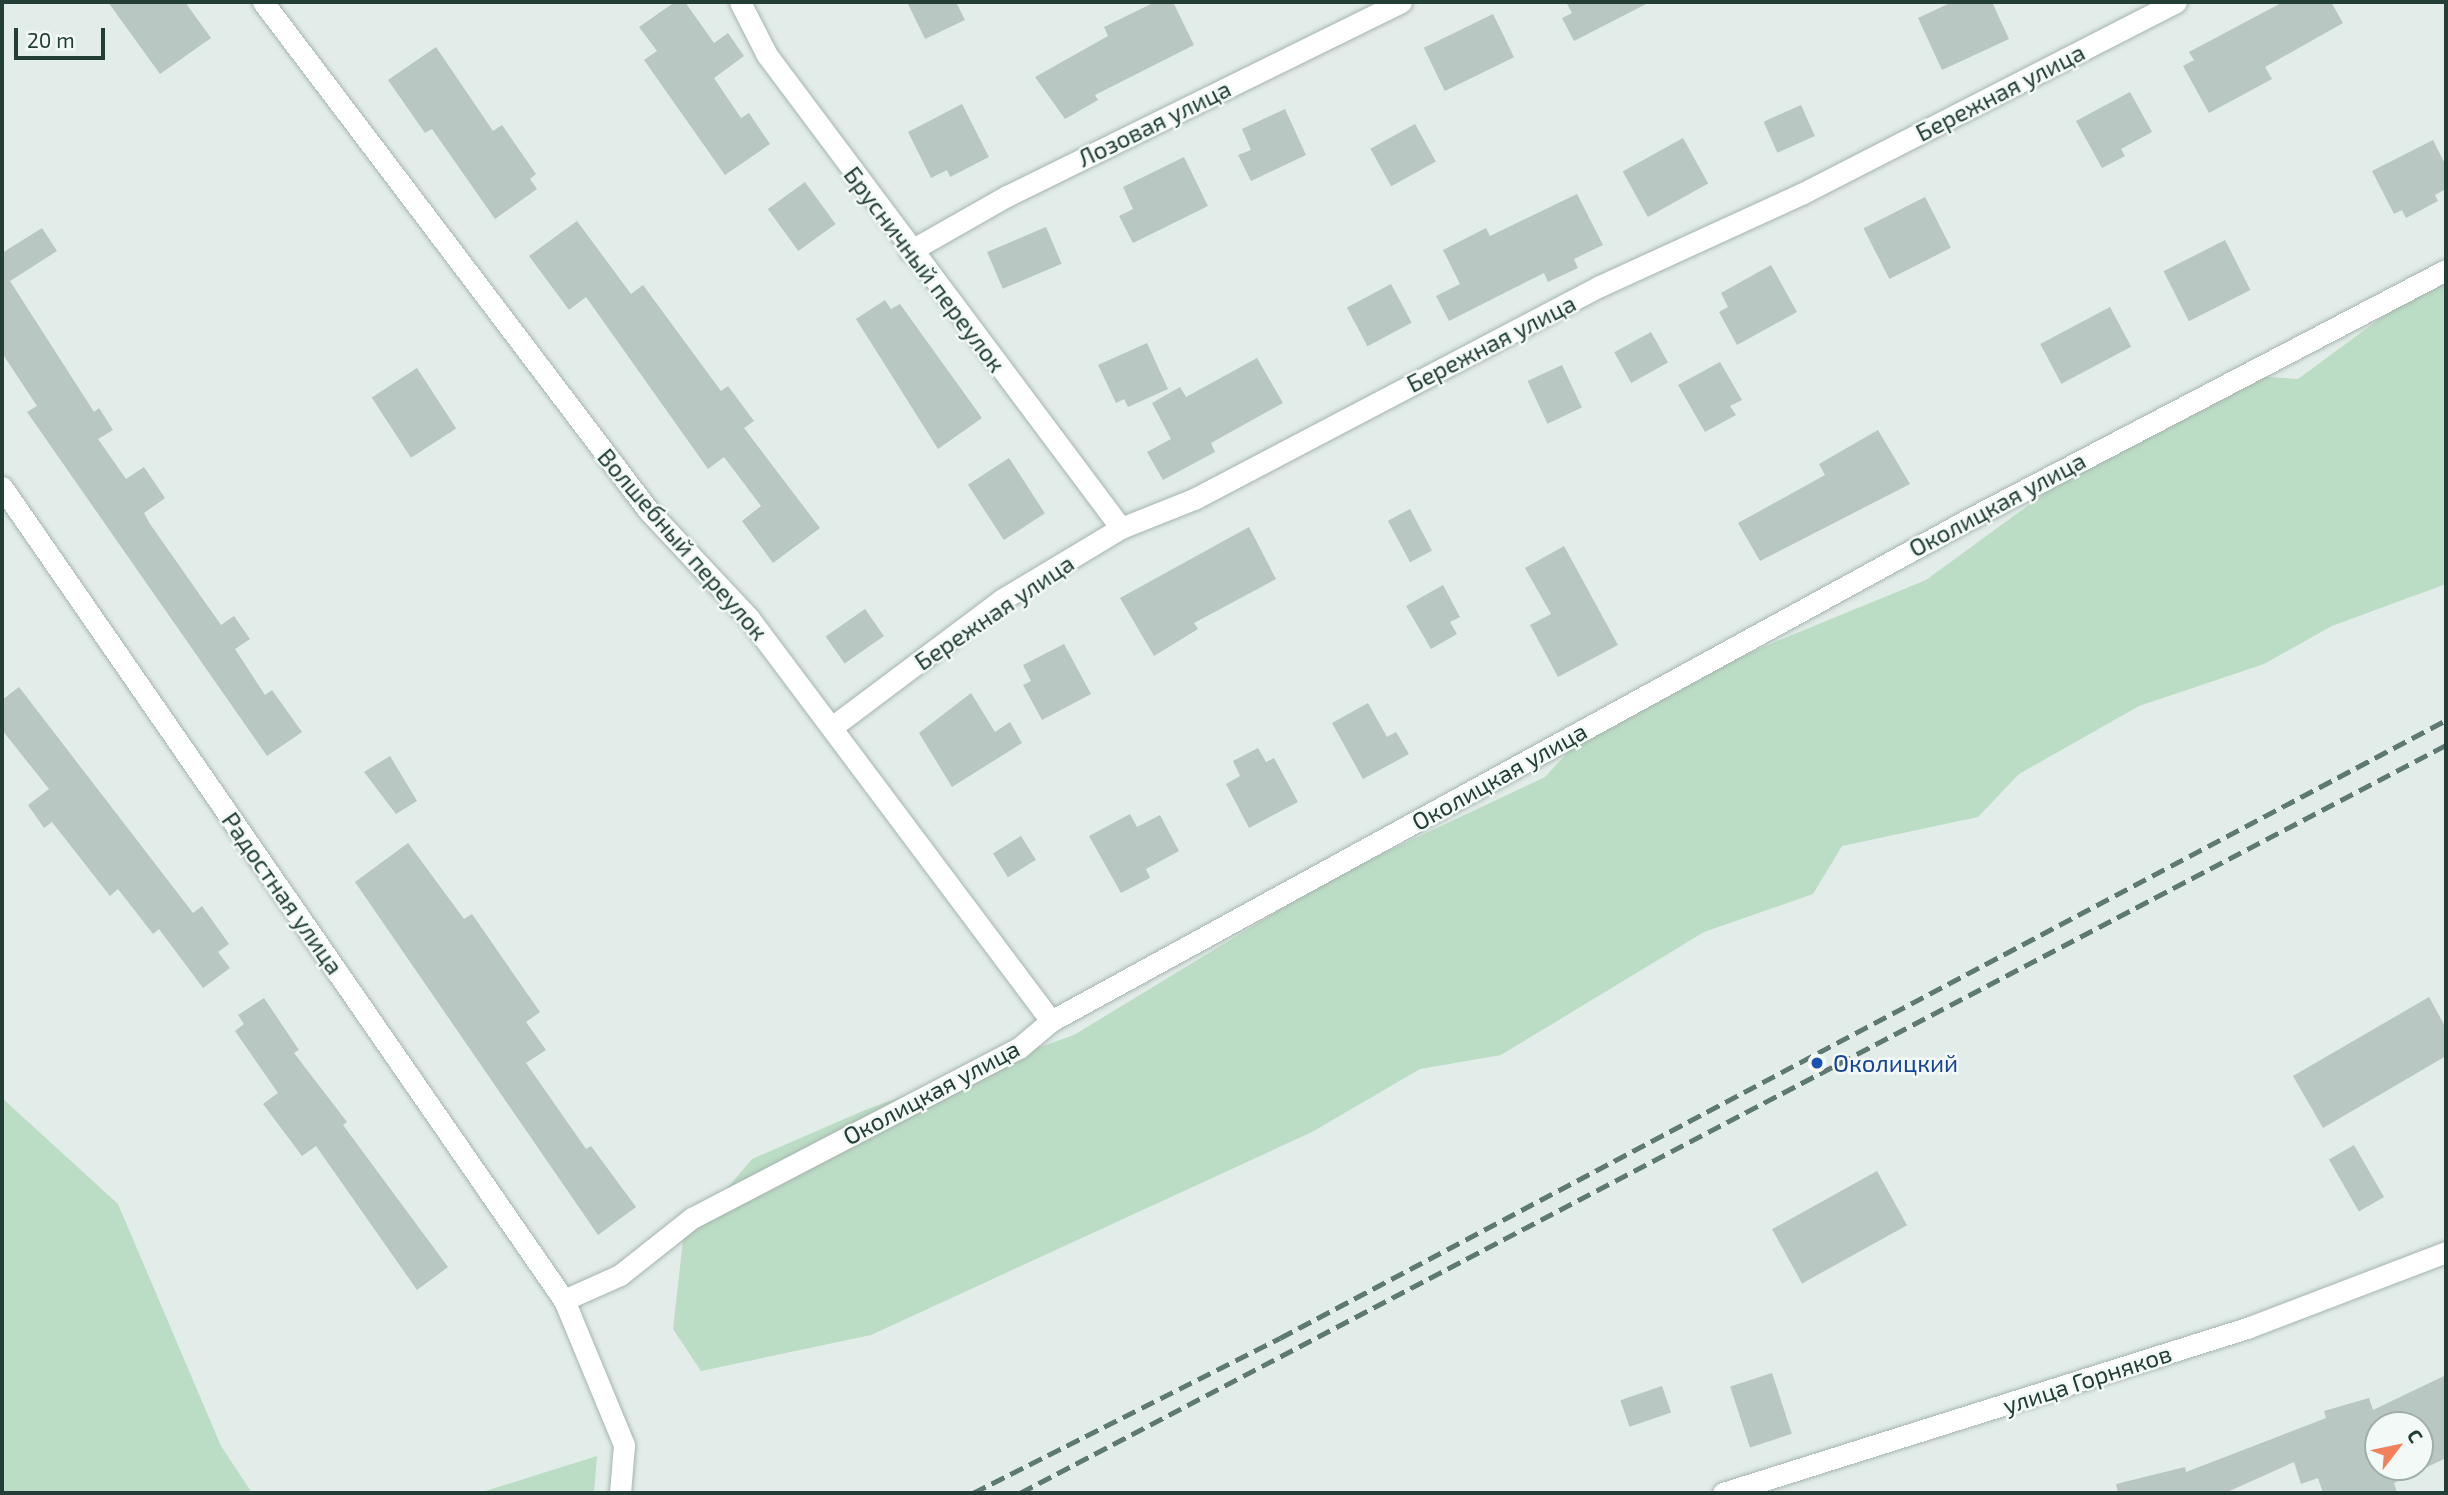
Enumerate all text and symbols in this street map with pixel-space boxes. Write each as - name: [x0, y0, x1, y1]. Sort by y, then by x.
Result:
- scale bar: [18, 14, 108, 58]
- text: 20 m: [27, 27, 75, 52]
- street label: Бережная улица: [1911, 37, 2089, 147]
- street label: Лозовая улица: [1073, 74, 1235, 172]
- street label: Брусничный переулок: [838, 161, 1012, 377]
- street label: Бережная улица: [1402, 288, 1580, 398]
- street label: Волшебный переулок: [592, 442, 774, 646]
- street label: Околицкая улица: [1904, 445, 2090, 563]
- street label: Бережная улица: [909, 548, 1079, 676]
- street label: Околицкая улица: [1406, 716, 1592, 836]
- street label: Радостная улица: [216, 806, 350, 980]
- street label: Околицкая улица: [838, 1033, 1024, 1151]
- place label: Околицкий: [1833, 1049, 1958, 1077]
- marker: Околицкий: [1807, 1053, 1827, 1073]
- street label: улица Горняков: [1999, 1338, 2175, 1420]
- north arrow: [2364, 1411, 2434, 1481]
- text: С: [2403, 1425, 2428, 1447]

